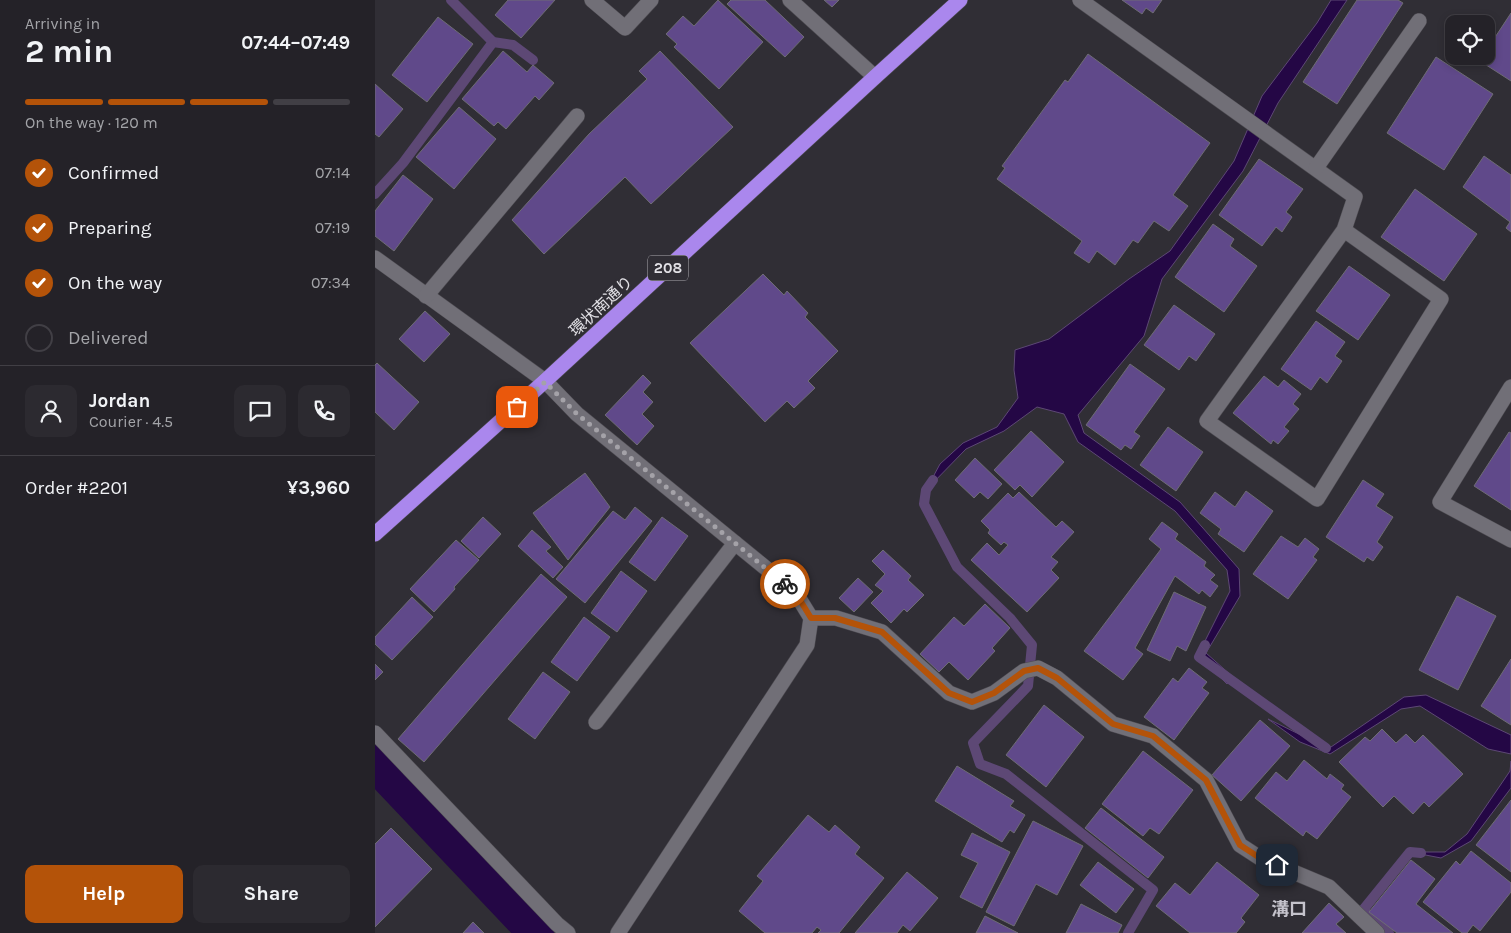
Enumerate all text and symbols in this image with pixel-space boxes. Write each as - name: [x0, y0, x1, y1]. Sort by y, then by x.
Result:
- text: Arriving in: [25, 14, 100, 33]
- map controls: [1445, 15, 1495, 65]
- button: locate: [1445, 15, 1495, 65]
- text: 07:44–07:49: [241, 32, 350, 54]
- text: 2 min: [25, 33, 113, 70]
- text: On the way · 120 m: [25, 113, 158, 132]
- icon: check: [25, 159, 53, 187]
- text: Confirmed: [68, 162, 159, 184]
- text: 07:14: [315, 163, 350, 182]
- icon: check: [25, 214, 53, 242]
- text: Preparing: [68, 217, 151, 239]
- text: 07:19: [315, 218, 350, 237]
- road number: 208: [648, 256, 688, 280]
- icon: check: [25, 269, 53, 297]
- text: On the way: [68, 272, 162, 294]
- street label: 環状南通り: [565, 272, 637, 340]
- text: 07:34: [311, 273, 350, 292]
- text: Delivered: [68, 327, 148, 349]
- button: person: [25, 385, 77, 437]
- button: chat: [234, 385, 286, 437]
- button: phone: [298, 385, 350, 437]
- pin: [496, 386, 538, 428]
- text: Jordan: [89, 390, 150, 412]
- icon: bag: [503, 393, 531, 421]
- text: Courier · 4.5: [89, 412, 173, 431]
- text: Order #2201: [25, 477, 128, 499]
- text: ¥3,960: [287, 477, 350, 499]
- courier: [760, 559, 810, 609]
- icon: bike: [771, 570, 799, 598]
- pin: [1256, 844, 1298, 886]
- icon: home: [1263, 851, 1291, 879]
- button: Help: [25, 865, 183, 923]
- button: Share: [193, 865, 350, 923]
- district label: 溝口: [1271, 898, 1307, 920]

